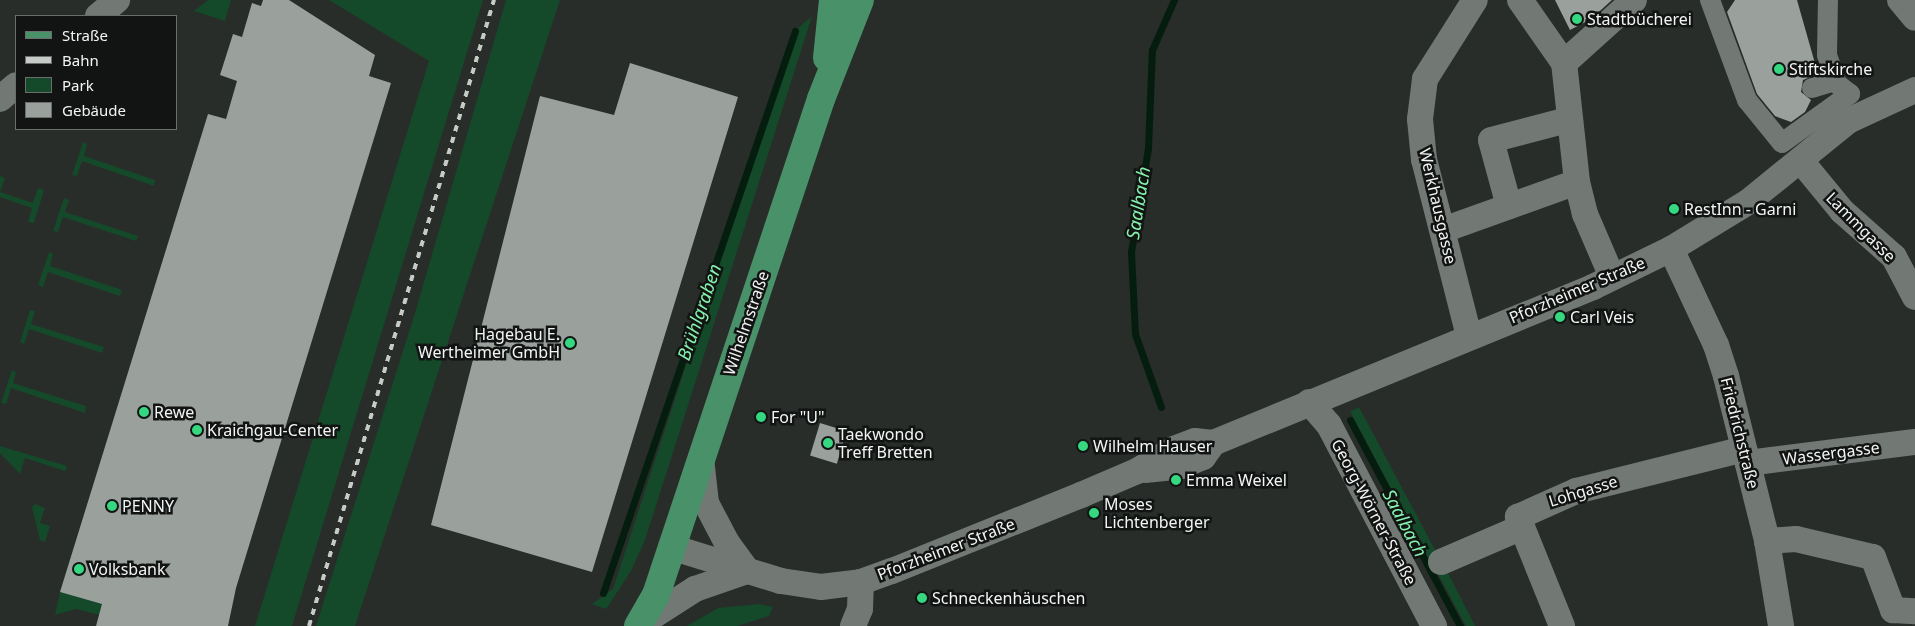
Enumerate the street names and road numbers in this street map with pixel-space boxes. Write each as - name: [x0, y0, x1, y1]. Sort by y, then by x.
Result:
- street label: Werkhausgasse: [1415, 146, 1461, 266]
- street label: Lammgasse: [1822, 188, 1900, 266]
- street label: Pforzheimer Straße: [1506, 253, 1648, 327]
- street label: Wilhelmstraße: [719, 268, 773, 378]
- street label: Friedrichstraße: [1717, 375, 1763, 491]
- street label: Georg-Wörner-Straße: [1327, 436, 1421, 588]
- street label: Wassergasse: [1781, 438, 1881, 468]
- street label: Lohgasse: [1546, 471, 1620, 511]
- street label: Pforzheimer Straße: [875, 514, 1017, 584]

